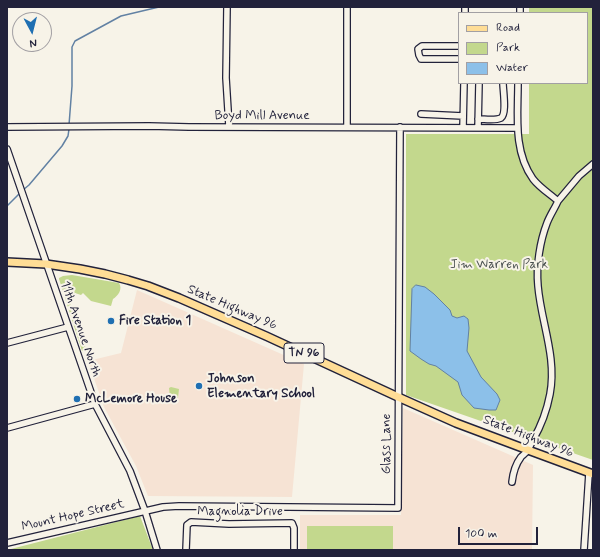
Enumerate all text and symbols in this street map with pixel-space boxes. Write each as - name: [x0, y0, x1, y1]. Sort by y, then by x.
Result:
- north arrow: [12, 12, 52, 52]
- legend: [458, 12, 588, 84]
- text: Road: [496, 20, 520, 36]
- text: N: [29, 36, 38, 50]
- text: Park: [496, 40, 520, 56]
- text: Water: [496, 60, 528, 76]
- street label: Boyd Mill Avenue: [214, 108, 310, 124]
- park label: Jim Warren Park: [450, 257, 548, 273]
- street label: 11th Avenue North: [56, 279, 104, 379]
- street label: State Highway 96: [185, 282, 279, 334]
- place label: Fire Station 1: [119, 313, 191, 329]
- marker: Fire Station 1: [106, 316, 116, 326]
- road number: TN 96: [284, 343, 324, 363]
- place label: Johnson Elementary School: [207, 371, 315, 402]
- marker: Johnson Elementary School: [194, 381, 204, 391]
- place label: McLemore House: [85, 391, 177, 407]
- marker: McLemore House: [72, 394, 82, 404]
- street label: State Highway 96: [480, 413, 576, 461]
- street label: Glass Lane: [379, 414, 395, 474]
- street label: Mount Hope Street: [20, 497, 126, 535]
- street label: Magnolia Drive: [197, 504, 283, 520]
- scale bar: [460, 519, 540, 545]
- text: 100 m: [465, 526, 497, 542]

